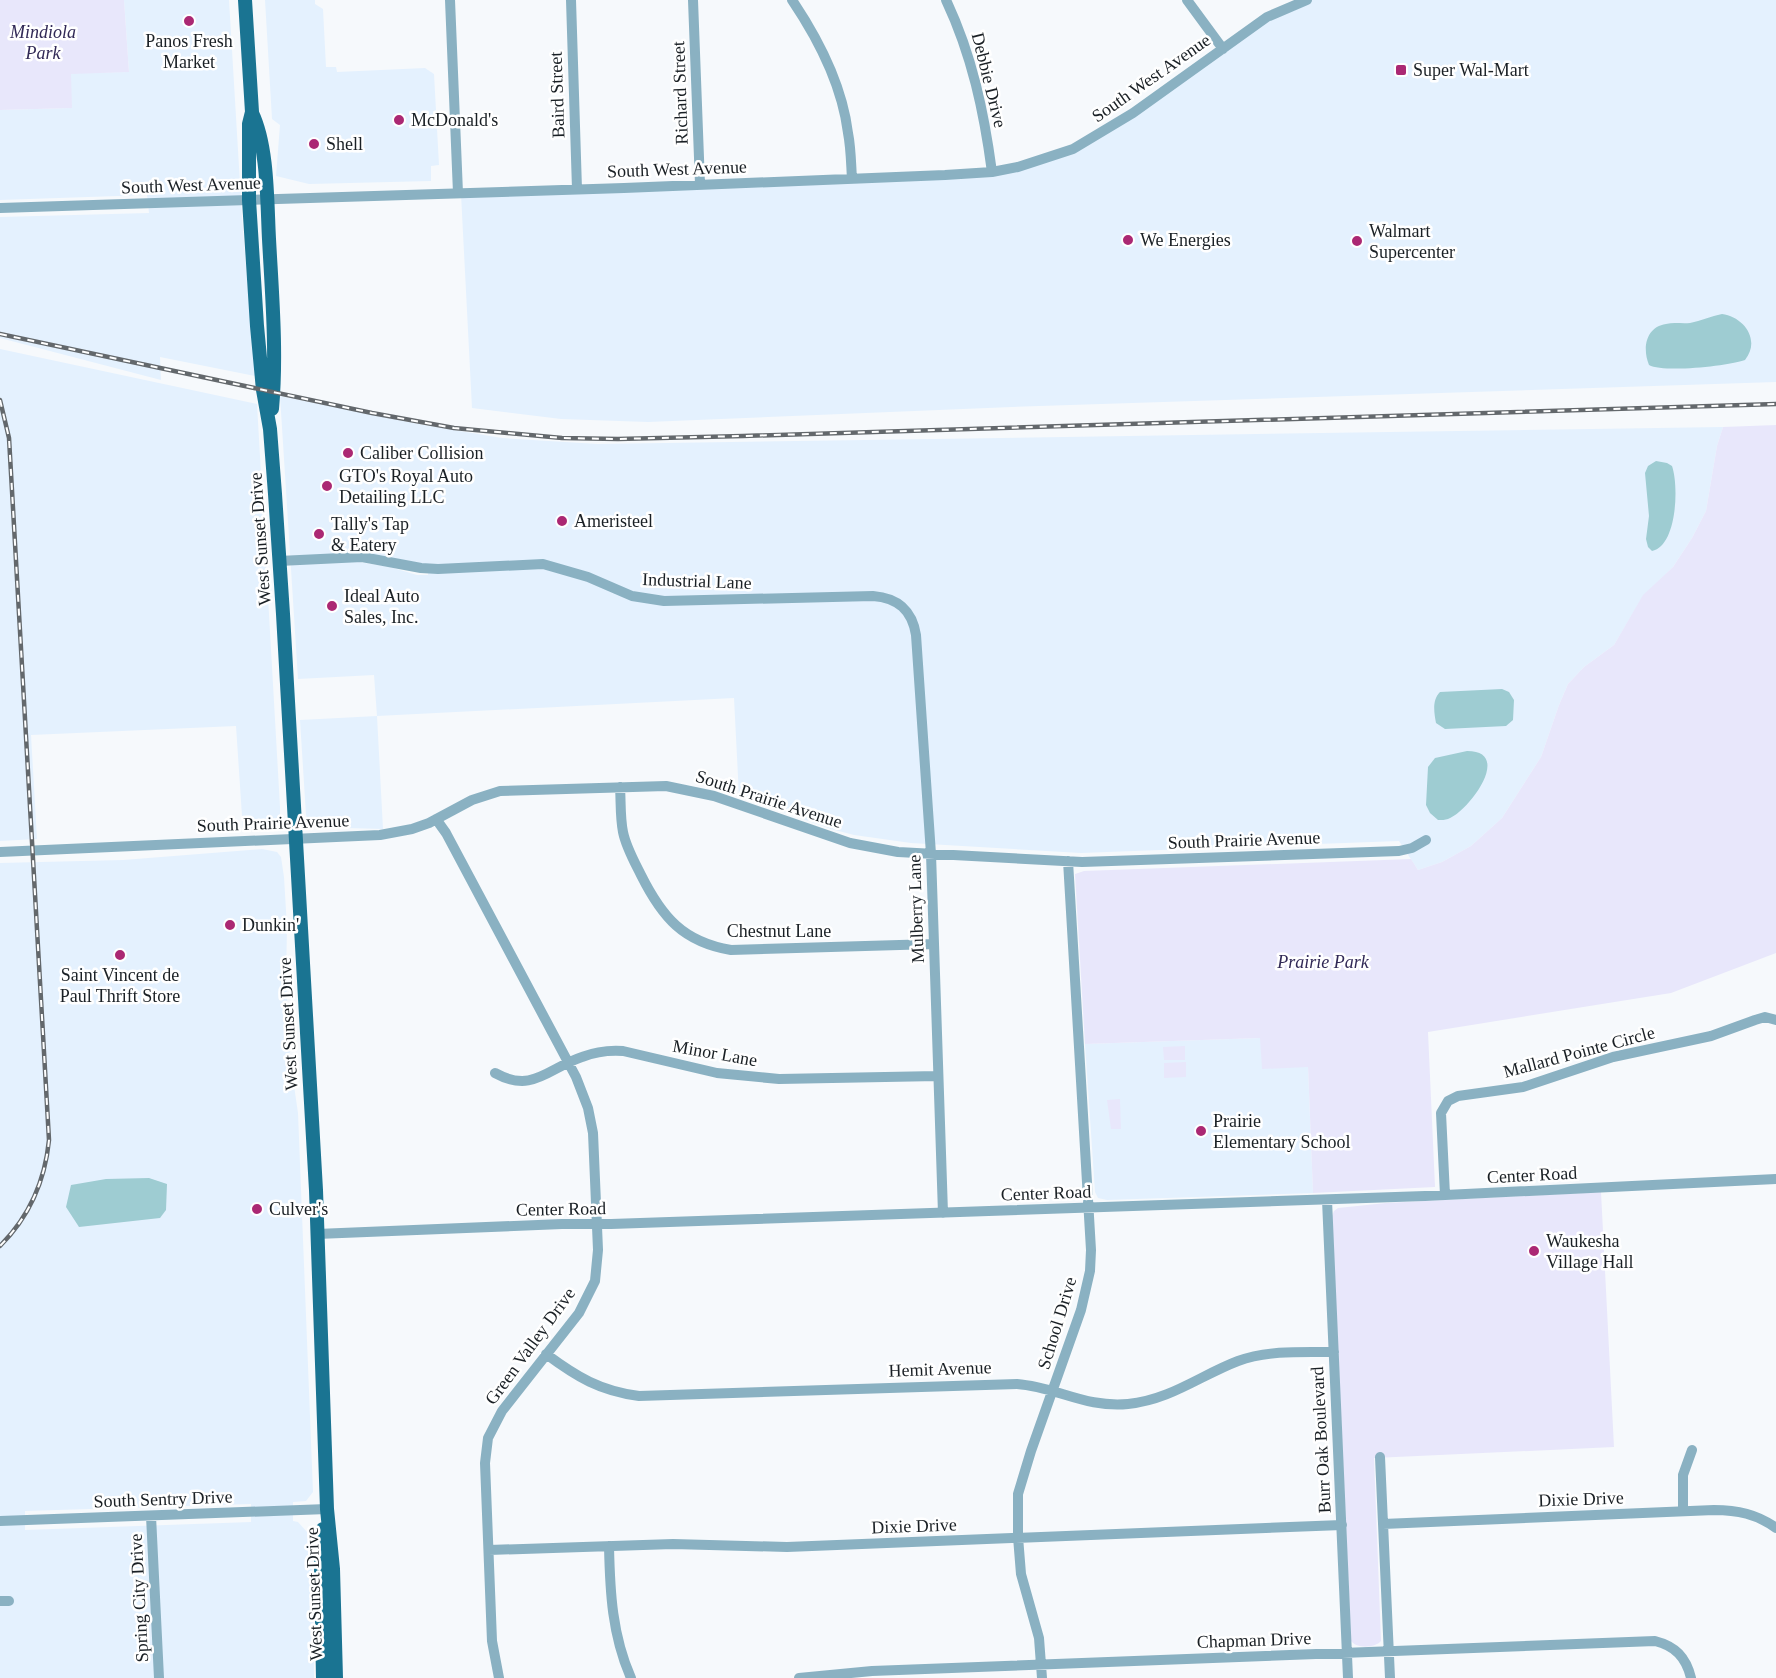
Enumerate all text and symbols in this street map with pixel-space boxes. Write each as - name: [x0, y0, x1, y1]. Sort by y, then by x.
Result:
- marker: Panos Fresh Market: [182, 14, 196, 28]
- park label: Mindiola Park: [9, 22, 76, 63]
- street label: Debbie Drive: [968, 30, 1010, 130]
- street label: South West Avenue: [1088, 30, 1214, 126]
- place label: Panos Fresh Market: [145, 31, 233, 72]
- street label: Richard Street: [668, 41, 692, 145]
- street label: Baird Street: [545, 51, 569, 139]
- place label: Super Wal-Mart: [1413, 60, 1529, 80]
- marker: Super Wal-Mart: [1394, 63, 1408, 77]
- place label: McDonald's: [411, 110, 498, 130]
- marker: McDonald's: [392, 113, 406, 127]
- place label: Shell: [326, 134, 363, 154]
- marker: Shell: [307, 137, 321, 151]
- street label: South West Avenue: [607, 157, 747, 181]
- street label: South West Avenue: [121, 173, 261, 197]
- place label: Walmart Supercenter: [1369, 221, 1455, 262]
- place label: We Energies: [1140, 230, 1231, 250]
- marker: We Energies: [1121, 233, 1135, 247]
- marker: Walmart Supercenter: [1350, 234, 1364, 248]
- place label: Caliber Collision: [360, 443, 484, 463]
- marker: Caliber Collision: [341, 446, 355, 460]
- place label: GTO's Royal Auto Detailing LLC: [339, 466, 473, 507]
- street label: West Sunset Drive: [245, 472, 275, 606]
- marker: GTO's Royal Auto Detailing LLC: [320, 479, 334, 493]
- place label: Ameristeel: [574, 511, 653, 531]
- place label: Tally's Tap & Eatery: [331, 514, 409, 555]
- marker: Ameristeel: [555, 514, 569, 528]
- marker: Tally's Tap & Eatery: [312, 527, 326, 541]
- street label: Industrial Lane: [642, 569, 752, 593]
- place label: Ideal Auto Sales, Inc.: [344, 586, 419, 627]
- marker: Ideal Auto Sales, Inc.: [325, 599, 339, 613]
- street label: South Prairie Avenue: [693, 766, 845, 832]
- street label: South Prairie Avenue: [196, 810, 350, 836]
- street label: South Prairie Avenue: [1167, 827, 1321, 853]
- street label: Mulberry Lane: [904, 854, 928, 964]
- place label: Dunkin': [242, 915, 299, 935]
- marker: Dunkin': [223, 918, 237, 932]
- street label: Chestnut Lane: [727, 921, 831, 941]
- marker: Saint Vincent de Paul Thrift Store: [113, 948, 127, 962]
- park label: Prairie Park: [1276, 952, 1370, 972]
- street label: West Sunset Drive: [275, 957, 301, 1091]
- place label: Saint Vincent de Paul Thrift Store: [60, 965, 180, 1006]
- street label: Mallard Pointe Circle: [1501, 1022, 1657, 1082]
- street label: Minor Lane: [671, 1036, 759, 1070]
- place label: Prairie Elementary School: [1213, 1111, 1350, 1152]
- marker: Prairie Elementary School: [1194, 1124, 1208, 1138]
- street label: Center Road: [1486, 1163, 1578, 1187]
- street label: Center Road: [1000, 1181, 1092, 1205]
- street label: Center Road: [516, 1198, 606, 1220]
- place label: Culver's: [269, 1199, 328, 1219]
- marker: Culver's: [250, 1202, 264, 1216]
- place label: Waukesha Village Hall: [1546, 1231, 1633, 1272]
- marker: Waukesha Village Hall: [1527, 1244, 1541, 1258]
- street label: School Drive: [1033, 1274, 1081, 1372]
- street label: Green Valley Drive: [481, 1284, 579, 1408]
- street label: Hemit Avenue: [888, 1357, 992, 1381]
- street label: Burr Oak Boulevard: [1307, 1366, 1335, 1514]
- street label: South Sentry Drive: [93, 1487, 233, 1511]
- street label: Dixie Drive: [1538, 1488, 1624, 1510]
- street label: Dixie Drive: [871, 1515, 957, 1537]
- street label: West Sunset Drive: [302, 1527, 326, 1661]
- street label: Spring City Drive: [126, 1533, 152, 1663]
- street label: Chapman Drive: [1196, 1628, 1312, 1652]

